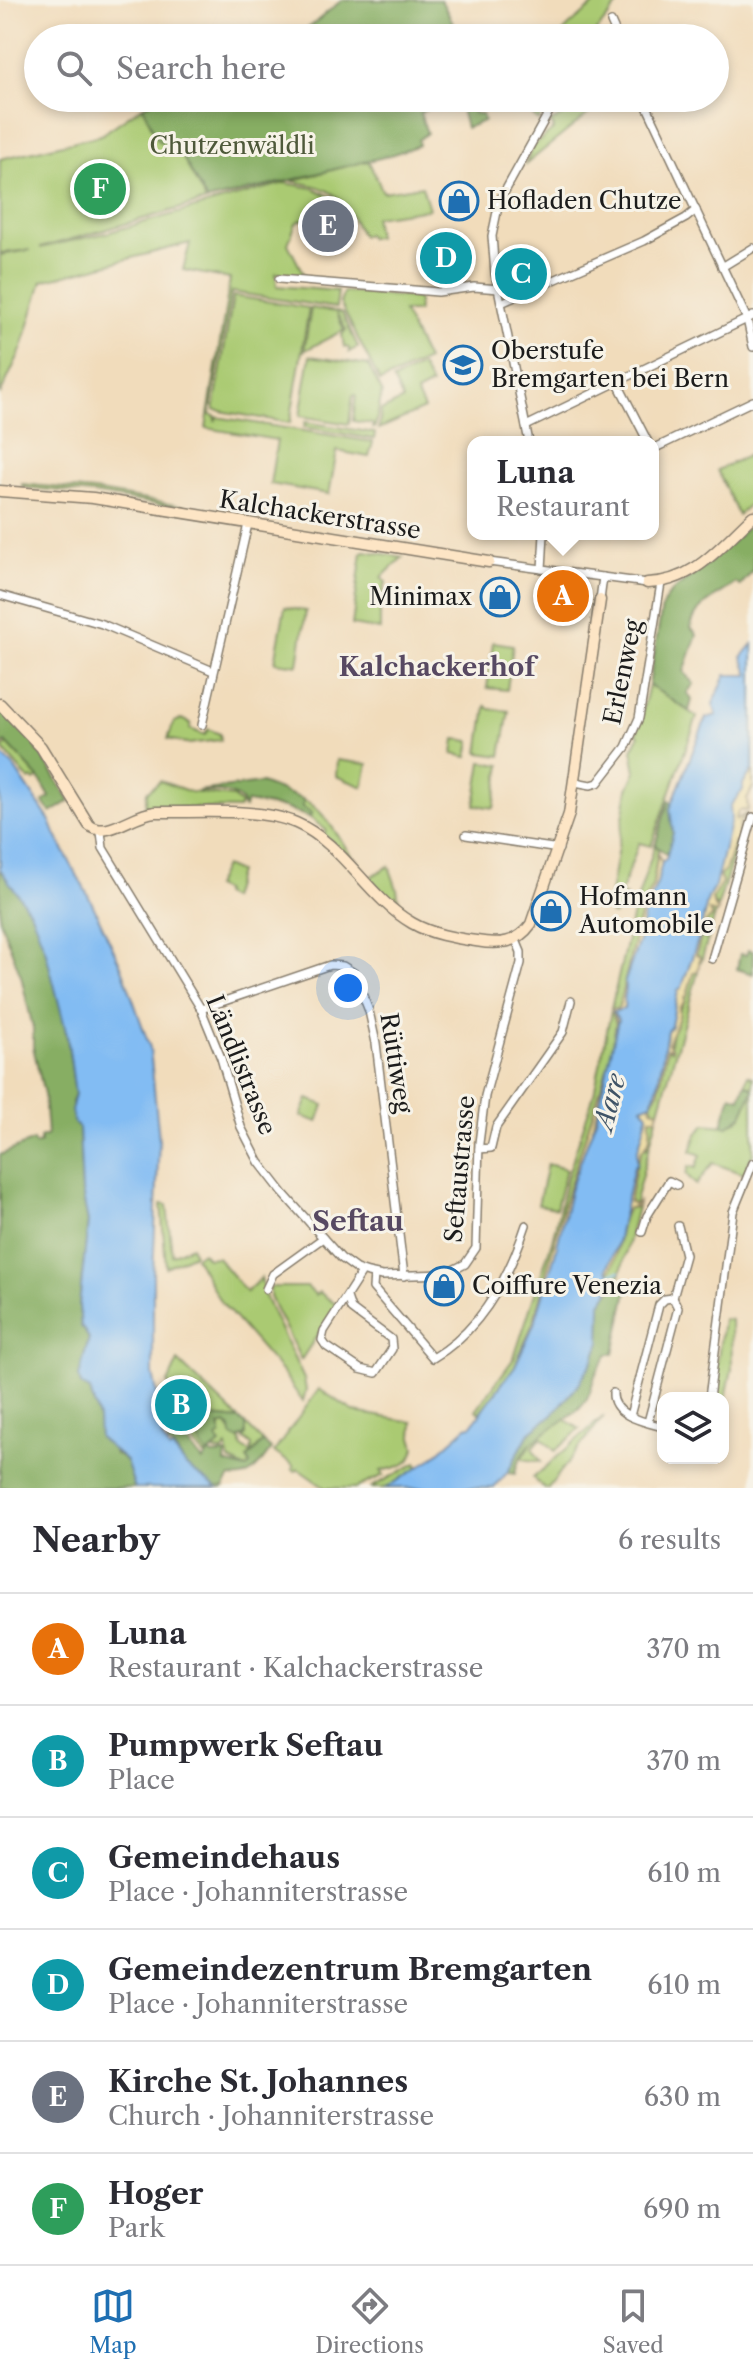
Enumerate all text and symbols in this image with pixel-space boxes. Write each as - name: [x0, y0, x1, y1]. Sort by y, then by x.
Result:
- search box: [24, 24, 729, 112]
- icon: search: [52, 46, 96, 90]
- text: Search here: [116, 50, 286, 87]
- park label: Chutzenwäldli: [149, 131, 315, 160]
- pin: F: [74, 159, 126, 219]
- shop icon: Hofladen Chutze: [438, 180, 480, 222]
- place label: Hofladen Chutze: [487, 186, 681, 215]
- pin: E: [302, 196, 354, 256]
- pin: D: [420, 228, 472, 288]
- pin: C: [495, 244, 547, 304]
- place label: Oberstufe Bremgarten bei Bern: [491, 336, 729, 393]
- school or university icon: Oberstufe Bremgarten bei Bern: [442, 344, 484, 386]
- popup: [467, 436, 659, 540]
- text: Luna: [496, 454, 575, 491]
- street label: Kalchackerstrasse: [217, 484, 423, 545]
- text: Restaurant: [496, 491, 630, 523]
- pin: A: [537, 566, 589, 626]
- shop icon: Minimax: [479, 576, 521, 618]
- place label: Minimax: [369, 582, 472, 611]
- street label: Erlenweg: [597, 616, 648, 727]
- district label: Kalchackerhof: [339, 651, 539, 683]
- place label: Hofmann Automobile: [578, 882, 714, 939]
- shop icon: Hofmann Automobile: [530, 890, 572, 932]
- your location: [328, 968, 368, 1008]
- street label: Ländlistrasse: [200, 991, 283, 1139]
- street label: Rüttiweg: [374, 1011, 419, 1116]
- water label: Aare: [587, 1069, 633, 1137]
- street label: Seftaustrasse: [439, 1094, 480, 1244]
- district label: Seftau: [312, 1204, 404, 1238]
- shop icon: Coiffure Venezia: [423, 1265, 465, 1307]
- place label: Coiffure Venezia: [472, 1271, 662, 1300]
- pin: B: [155, 1375, 207, 1435]
- map controls: [657, 1392, 729, 1464]
- button: layers: [657, 1392, 729, 1464]
- text: Nearby: [32, 1519, 160, 1561]
- text: 6 results: [618, 1524, 721, 1556]
- text: Luna: [108, 1615, 187, 1652]
- text: A: [48, 1633, 68, 1665]
- text: 370 m: [646, 1633, 721, 1665]
- text: Restaurant · Kalchackerstrasse: [108, 1652, 483, 1684]
- text: Pumpwerk Seftau: [108, 1727, 384, 1764]
- text: B: [48, 1745, 68, 1777]
- text: 370 m: [646, 1745, 721, 1777]
- text: Place: [108, 1764, 175, 1796]
- text: Gemeindehaus: [108, 1839, 340, 1876]
- text: C: [48, 1857, 68, 1889]
- text: 610 m: [647, 1857, 721, 1889]
- text: Place · Johanniterstrasse: [108, 1876, 408, 1908]
- text: Gemeindezentrum Bremgarten: [108, 1951, 592, 1988]
- text: D: [47, 1969, 69, 2001]
- text: 610 m: [647, 1969, 721, 2001]
- text: Place · Johanniterstrasse: [108, 1988, 408, 2020]
- text: Kirche St. Johannes: [108, 2063, 408, 2100]
- text: E: [49, 2081, 67, 2113]
- text: 630 m: [644, 2081, 721, 2113]
- text: Church · Johanniterstrasse: [108, 2100, 434, 2132]
- text: Hoger: [108, 2175, 204, 2212]
- text: F: [49, 2193, 67, 2225]
- text: 690 m: [643, 2193, 721, 2225]
- text: Park: [108, 2212, 165, 2244]
- tab: Map: [89, 2284, 137, 2359]
- tab: Directions: [315, 2284, 424, 2359]
- tab: Saved: [603, 2284, 664, 2359]

